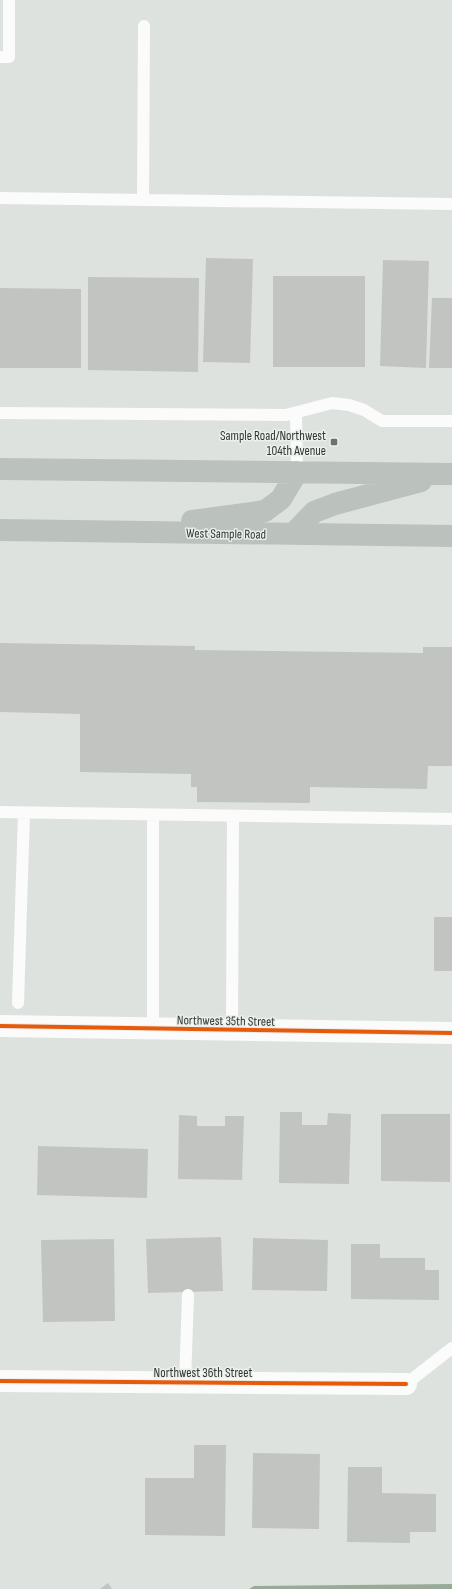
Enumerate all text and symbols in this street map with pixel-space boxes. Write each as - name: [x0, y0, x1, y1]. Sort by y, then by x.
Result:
- place label: Sample Road/Northwest 104th Avenue: [220, 428, 326, 459]
- marker: Sample Road/Northwest 104th Avenue: [329, 437, 339, 447]
- street label: West Sample Road: [186, 525, 266, 543]
- street label: Northwest 35th Street: [177, 1012, 275, 1030]
- street label: Northwest 36th Street: [154, 1365, 252, 1381]

